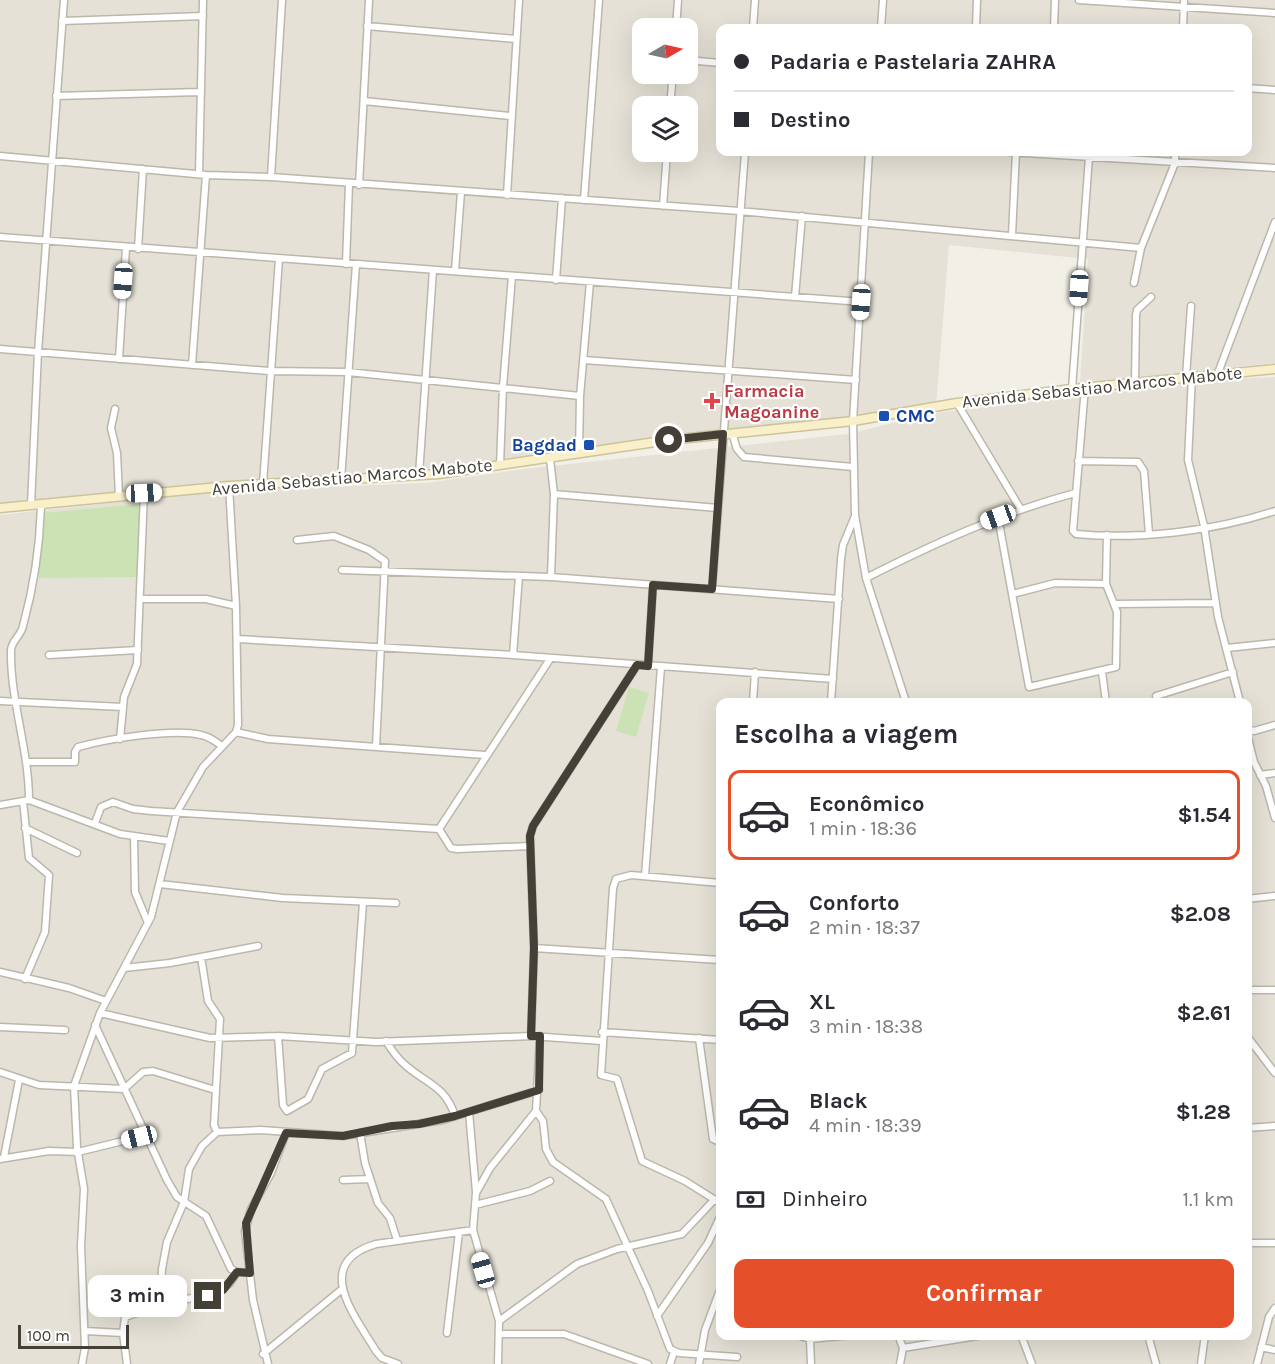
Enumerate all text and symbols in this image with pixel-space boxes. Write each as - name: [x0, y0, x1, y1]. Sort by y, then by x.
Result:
- north arrow: [632, 18, 698, 84]
- map controls: [632, 18, 698, 162]
- text: Padaria e Pastelaria ZAHRA: [770, 49, 1056, 75]
- button: layers: [632, 96, 698, 162]
- text: Destino: [770, 107, 850, 133]
- car: [113, 262, 133, 300]
- car: [1069, 269, 1089, 307]
- car: [851, 283, 871, 321]
- street label: Avenida Sebastiao Marcos Mabote: [961, 361, 1243, 413]
- place label: Farmacia Magoanine: [724, 380, 819, 423]
- marker: Farmacia Magoanine: [705, 394, 719, 408]
- place label: CMC: [896, 405, 935, 427]
- marker: CMC: [877, 409, 891, 423]
- route start: [655, 426, 682, 453]
- place label: Bagdad: [512, 434, 577, 456]
- marker: Bagdad: [582, 438, 596, 452]
- street label: Avenida Sebastiao Marcos Mabote: [211, 454, 493, 500]
- car: [126, 483, 162, 503]
- car: [978, 502, 1018, 532]
- text: Escolha a viagem: [734, 718, 958, 750]
- icon: car: [737, 788, 791, 842]
- text: Econômico: [809, 791, 924, 817]
- text: $1.54: [1177, 802, 1231, 828]
- text: 1 min · 18:36: [809, 817, 917, 840]
- icon: car: [737, 887, 791, 941]
- text: Conforto: [809, 890, 899, 916]
- text: $2.08: [1170, 901, 1231, 927]
- text: 2 min · 18:37: [809, 916, 920, 939]
- icon: car: [737, 986, 791, 1040]
- text: XL: [809, 989, 835, 1015]
- text: $2.61: [1177, 1000, 1231, 1026]
- text: 3 min · 18:38: [809, 1015, 923, 1038]
- icon: car: [737, 1085, 791, 1139]
- text: Black: [809, 1088, 868, 1114]
- text: $1.28: [1176, 1099, 1231, 1125]
- text: 4 min · 18:39: [809, 1114, 922, 1137]
- car: [119, 1124, 159, 1150]
- icon: cash: [734, 1183, 767, 1216]
- text: Dinheiro: [782, 1186, 867, 1212]
- text: 1.1 km: [1182, 1188, 1234, 1211]
- car: [469, 1250, 497, 1290]
- button: Confirmar: [734, 1259, 1234, 1328]
- callout: 3 min: [88, 1275, 187, 1317]
- route end: [194, 1282, 221, 1309]
- text: 3 min: [110, 1284, 165, 1307]
- scale bar: [18, 1322, 129, 1350]
- text: 100 m: [27, 1326, 70, 1345]

